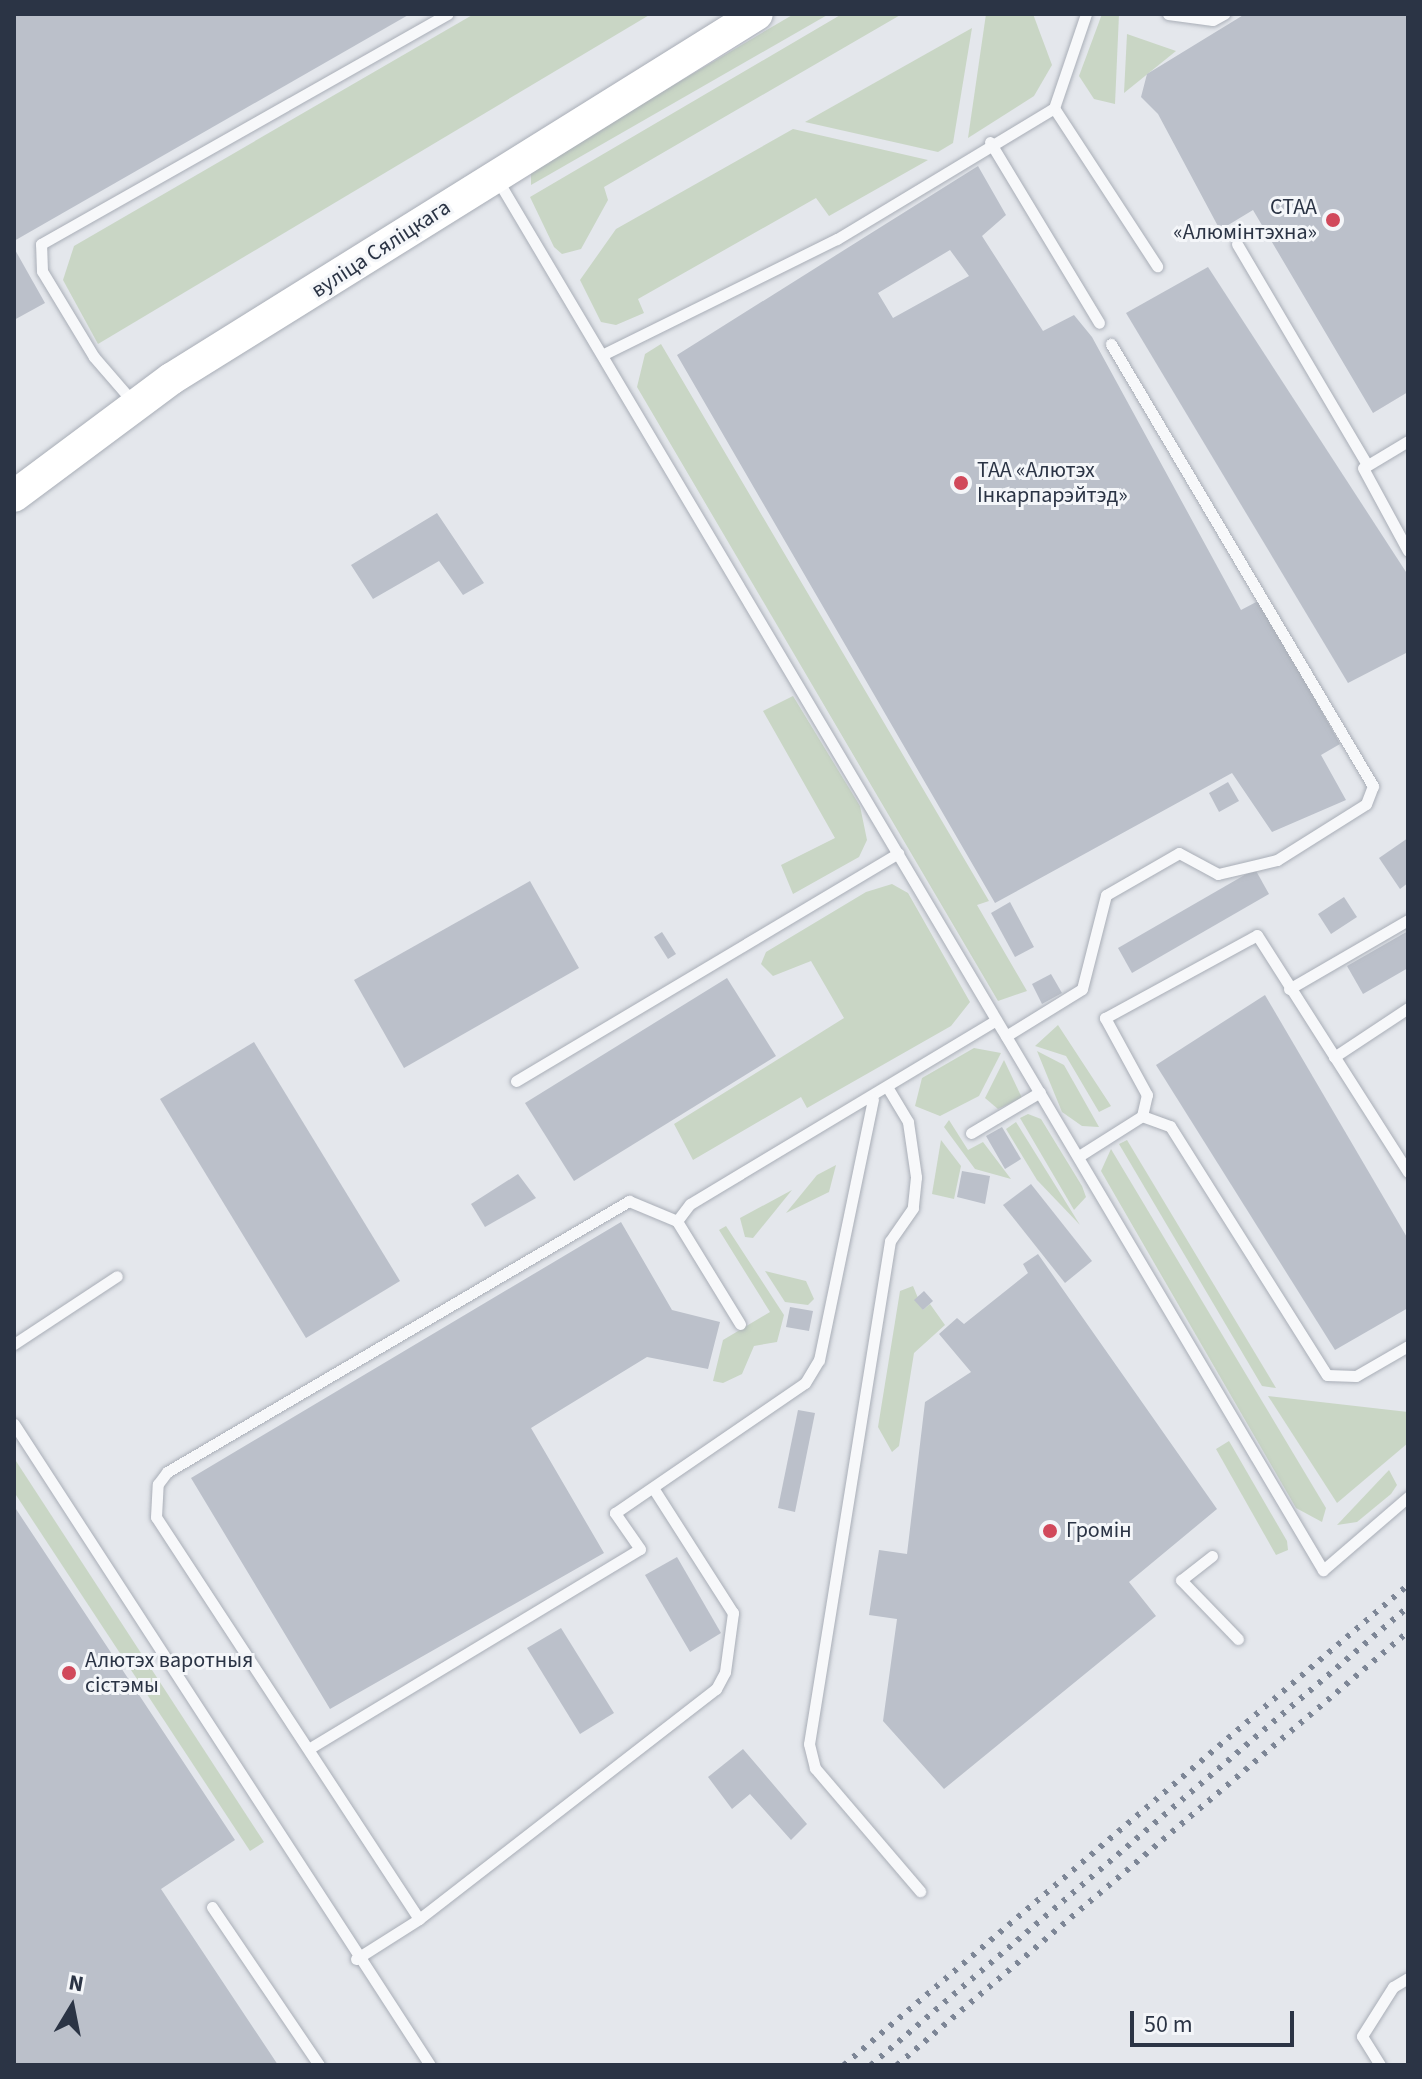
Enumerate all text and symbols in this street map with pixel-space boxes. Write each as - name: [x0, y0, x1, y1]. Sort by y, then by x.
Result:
- street label: вуліца Сяліцкага: [306, 194, 456, 304]
- place label: СТАА «Алюмінтэхна»: [1173, 194, 1317, 246]
- marker: СТАА «Алюмінтэхна»: [1324, 211, 1342, 229]
- place label: ТАА «Алютэх Інкарпарэйтэд»: [977, 457, 1128, 508]
- marker: ТАА «Алютэх Інкарпарэйтэд»: [952, 474, 970, 492]
- place label: Громін: [1066, 1518, 1131, 1544]
- marker: Громін: [1041, 1522, 1059, 1540]
- place label: Алютэх варотныя сістэмы: [85, 1647, 253, 1698]
- marker: Алютэх варотныя сістэмы: [60, 1664, 78, 1682]
- text: N: [66, 1966, 86, 2000]
- north arrow: [32, 1967, 112, 2047]
- scale bar: [1134, 1995, 1298, 2045]
- text: 50 m: [1144, 2007, 1193, 2042]

